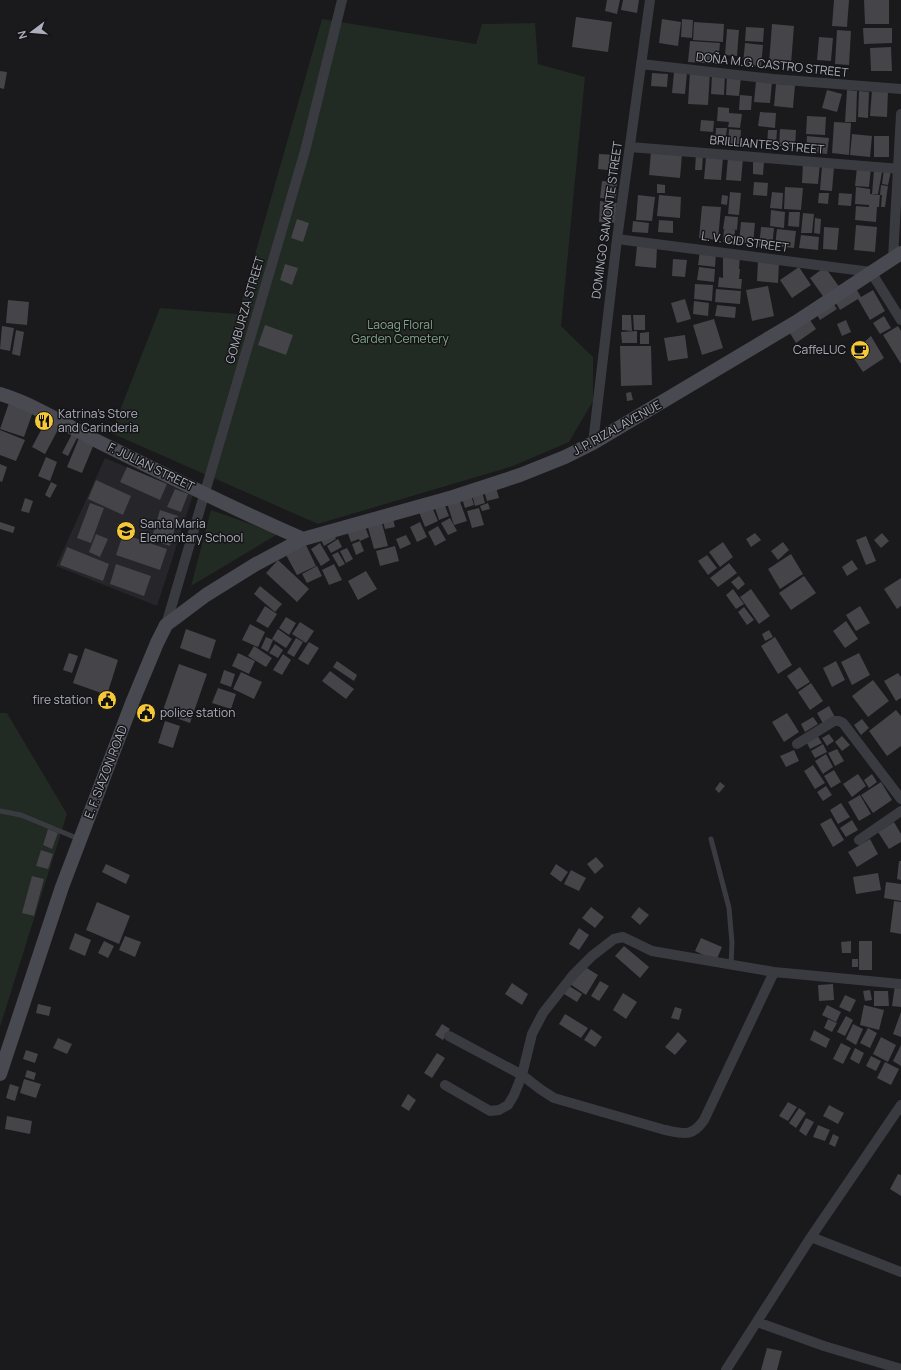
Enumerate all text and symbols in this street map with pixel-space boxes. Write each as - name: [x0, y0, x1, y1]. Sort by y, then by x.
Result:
- north arrow: [12, 12, 52, 52]
- text: N: [14, 29, 30, 41]
- street label: DOÑA M.G. CASTRO STREET: [695, 48, 850, 81]
- street label: BRILLIANTES STREET: [709, 131, 826, 158]
- street label: DOMINGO SAMONTE STREET: [587, 139, 626, 300]
- street label: L. V. CID STREET: [700, 227, 791, 256]
- street label: GOMBURZA STREET: [221, 253, 268, 366]
- park label: Laoag Floral Garden Cemetery: [351, 316, 449, 347]
- cafe icon: CaffeLUC: [849, 339, 871, 361]
- place label: CaffeLUC: [793, 341, 846, 358]
- street label: J. P. RIZAL AVENUE: [569, 396, 664, 459]
- place label: Katrina's Store and Carinderia: [58, 405, 139, 436]
- restaurant icon: Katrina's Store and Carinderia: [33, 410, 55, 432]
- street label: F. JULIAN STREET: [105, 438, 198, 495]
- place label: Santa Maria Elementary School: [140, 515, 243, 546]
- school or university icon: Santa Maria Elementary School: [115, 520, 137, 542]
- public building icon: fire station: [96, 689, 118, 711]
- place label: fire station: [33, 691, 93, 708]
- public building icon: police station: [135, 702, 157, 724]
- place label: police station: [160, 704, 235, 721]
- street label: E. F. SIAZON ROAD: [80, 723, 131, 821]

